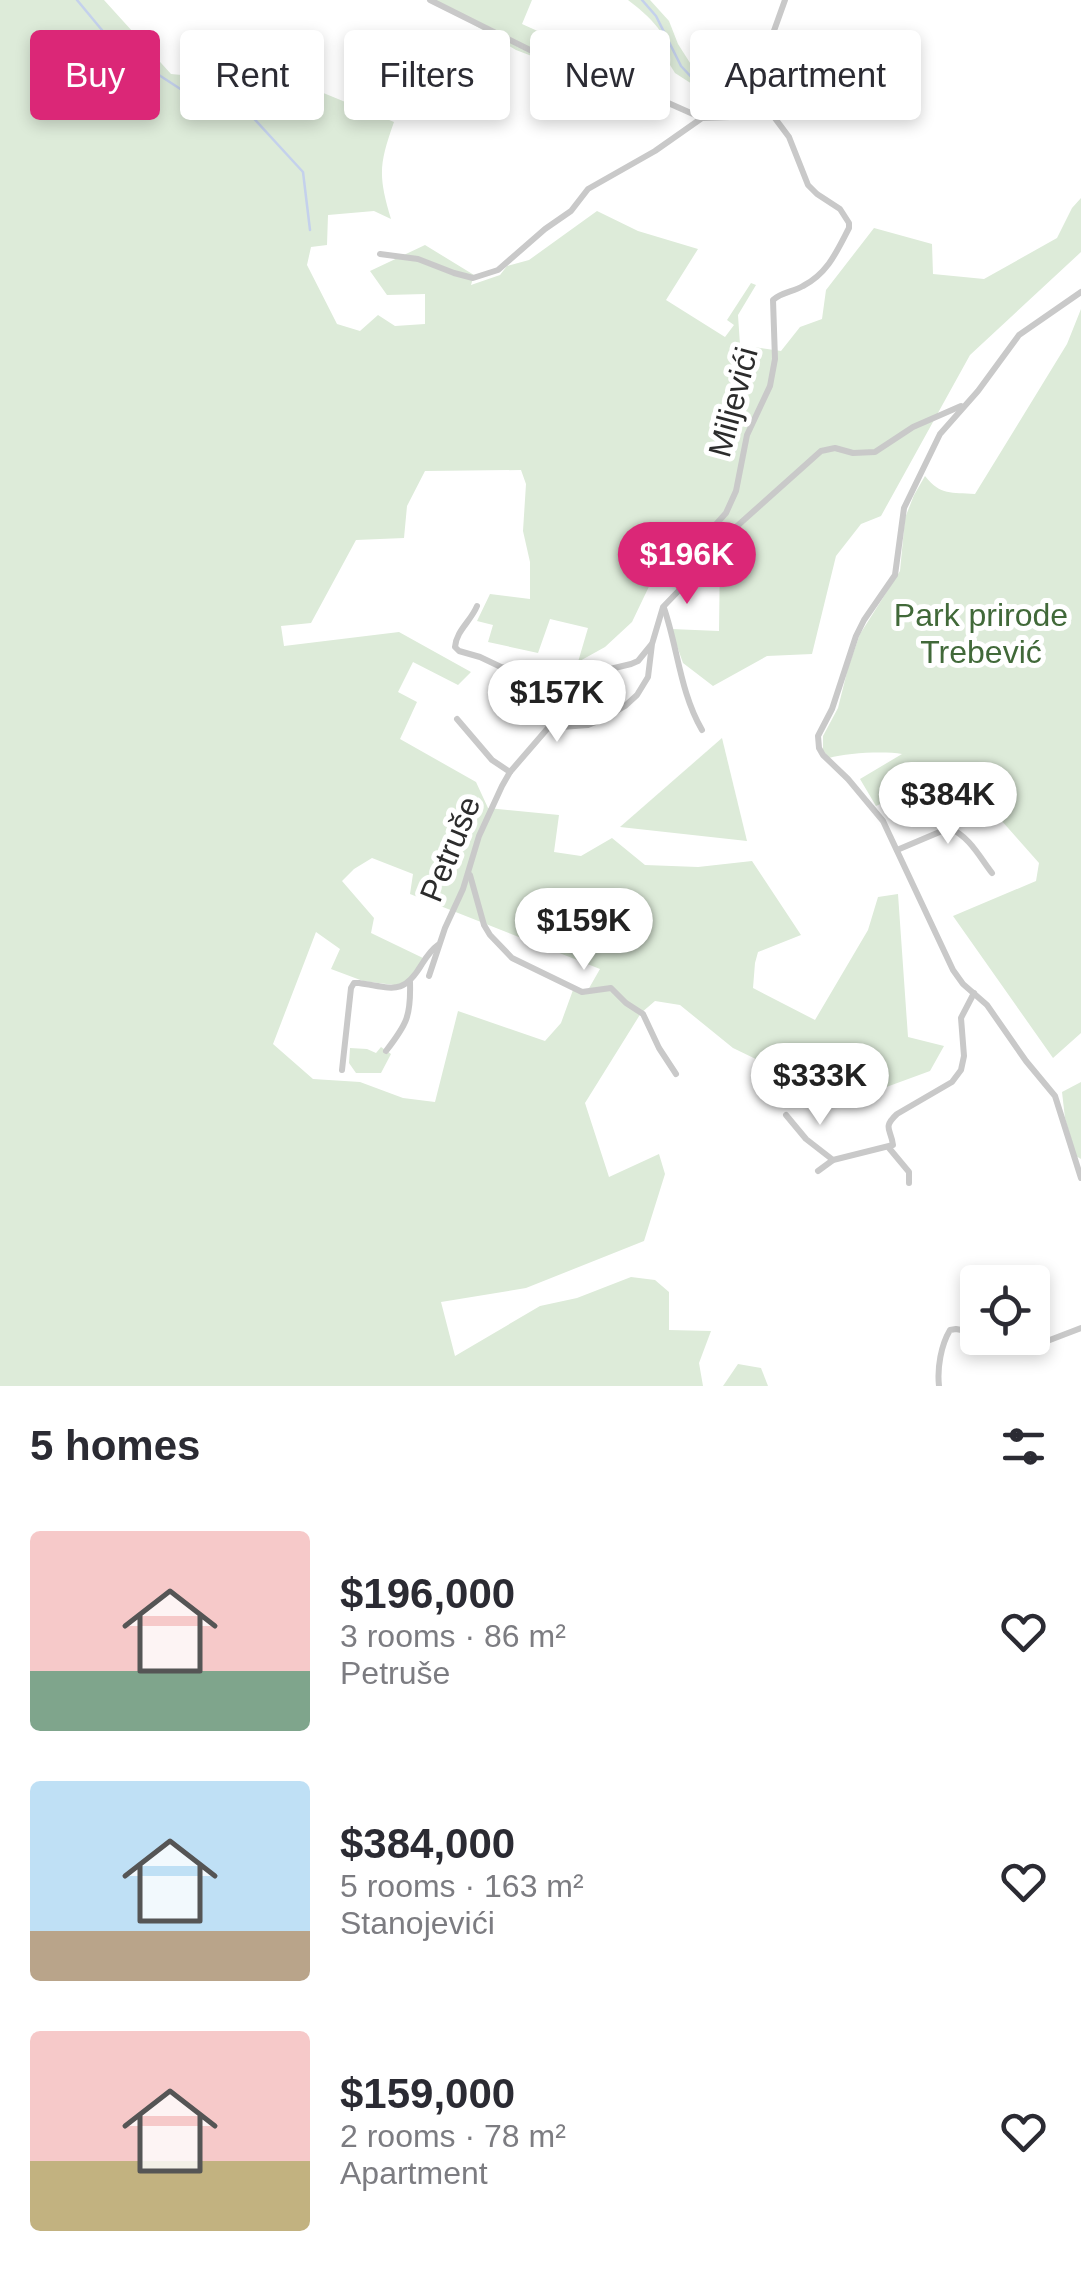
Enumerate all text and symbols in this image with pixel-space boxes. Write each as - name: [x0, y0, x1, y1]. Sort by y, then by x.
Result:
- chip: Buy: [30, 30, 160, 120]
- chip: Rent: [180, 30, 324, 120]
- chip: Filters: [344, 30, 510, 120]
- chip: New: [530, 30, 670, 120]
- chip: Apartment: [690, 30, 921, 120]
- street label: Miljevići: [701, 343, 765, 461]
- pin: $196K: [617, 522, 757, 607]
- text: $196K: [640, 536, 734, 572]
- park label: Park prirode Trebević: [894, 597, 1068, 670]
- pin: $157K: [487, 660, 627, 745]
- text: $157K: [510, 674, 604, 710]
- pin: $384K: [878, 762, 1018, 847]
- text: $384K: [901, 776, 995, 812]
- street label: Petruše: [413, 791, 487, 907]
- pin: $159K: [514, 888, 654, 973]
- text: $159K: [537, 902, 631, 938]
- pin: $333K: [750, 1043, 890, 1128]
- text: $333K: [773, 1057, 867, 1093]
- map controls: [960, 1265, 1050, 1355]
- button: locate: [960, 1265, 1050, 1355]
- icon: filters: [996, 1419, 1051, 1474]
- text: 5 homes: [30, 1422, 200, 1469]
- text: $196,000: [340, 1570, 515, 1617]
- icon: home: [110, 1571, 230, 1691]
- icon: heart: [996, 1604, 1051, 1659]
- text: 3 rooms · 86 m²: [340, 1618, 566, 1654]
- text: Petruše: [340, 1655, 450, 1691]
- text: $384,000: [340, 1820, 515, 1867]
- icon: home: [110, 1821, 230, 1941]
- icon: heart: [996, 1854, 1051, 1909]
- text: 5 rooms · 163 m²: [340, 1868, 584, 1904]
- text: Stanojevići: [340, 1905, 495, 1941]
- text: $159,000: [340, 2070, 515, 2117]
- icon: home: [110, 2071, 230, 2191]
- icon: heart: [996, 2104, 1051, 2159]
- text: 2 rooms · 78 m²: [340, 2118, 566, 2154]
- text: Apartment: [340, 2155, 488, 2191]

